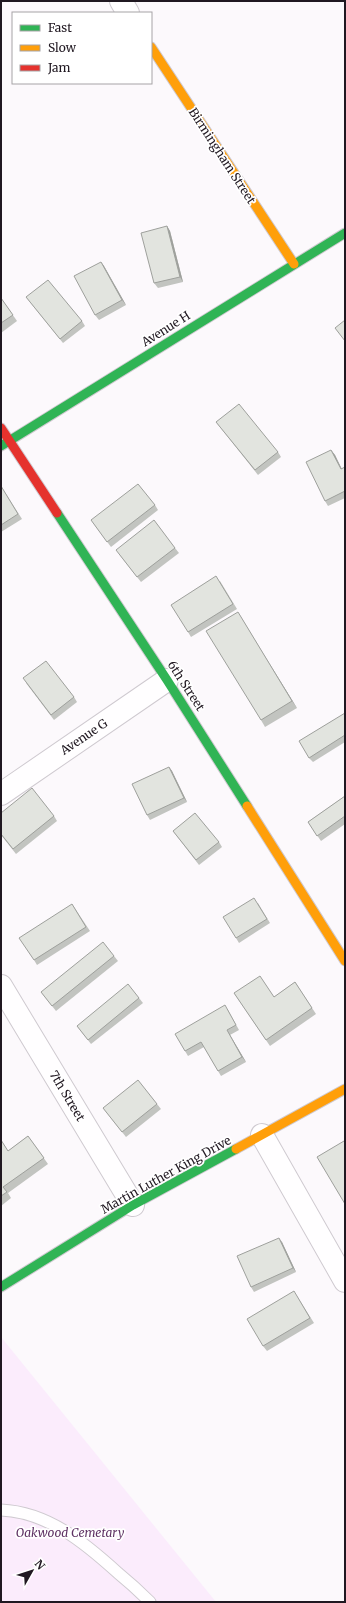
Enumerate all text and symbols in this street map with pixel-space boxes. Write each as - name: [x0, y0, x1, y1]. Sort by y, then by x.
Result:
- legend: [12, 12, 152, 84]
- text: Fast: [48, 20, 72, 35]
- text: Slow: [48, 40, 77, 55]
- text: Jam: [47, 60, 71, 75]
- street label: Birmingham Street: [186, 105, 259, 207]
- street label: Avenue H: [138, 308, 193, 350]
- street label: 6th Street: [165, 658, 208, 714]
- street label: Avenue G: [56, 715, 110, 758]
- street label: 7th Street: [46, 1068, 89, 1124]
- street label: Martin Luther King Drive: [98, 1132, 233, 1217]
- park label: Oakwood Cemetary: [16, 1525, 125, 1540]
- north arrow: [12, 1551, 52, 1591]
- text: N: [32, 1557, 48, 1573]

